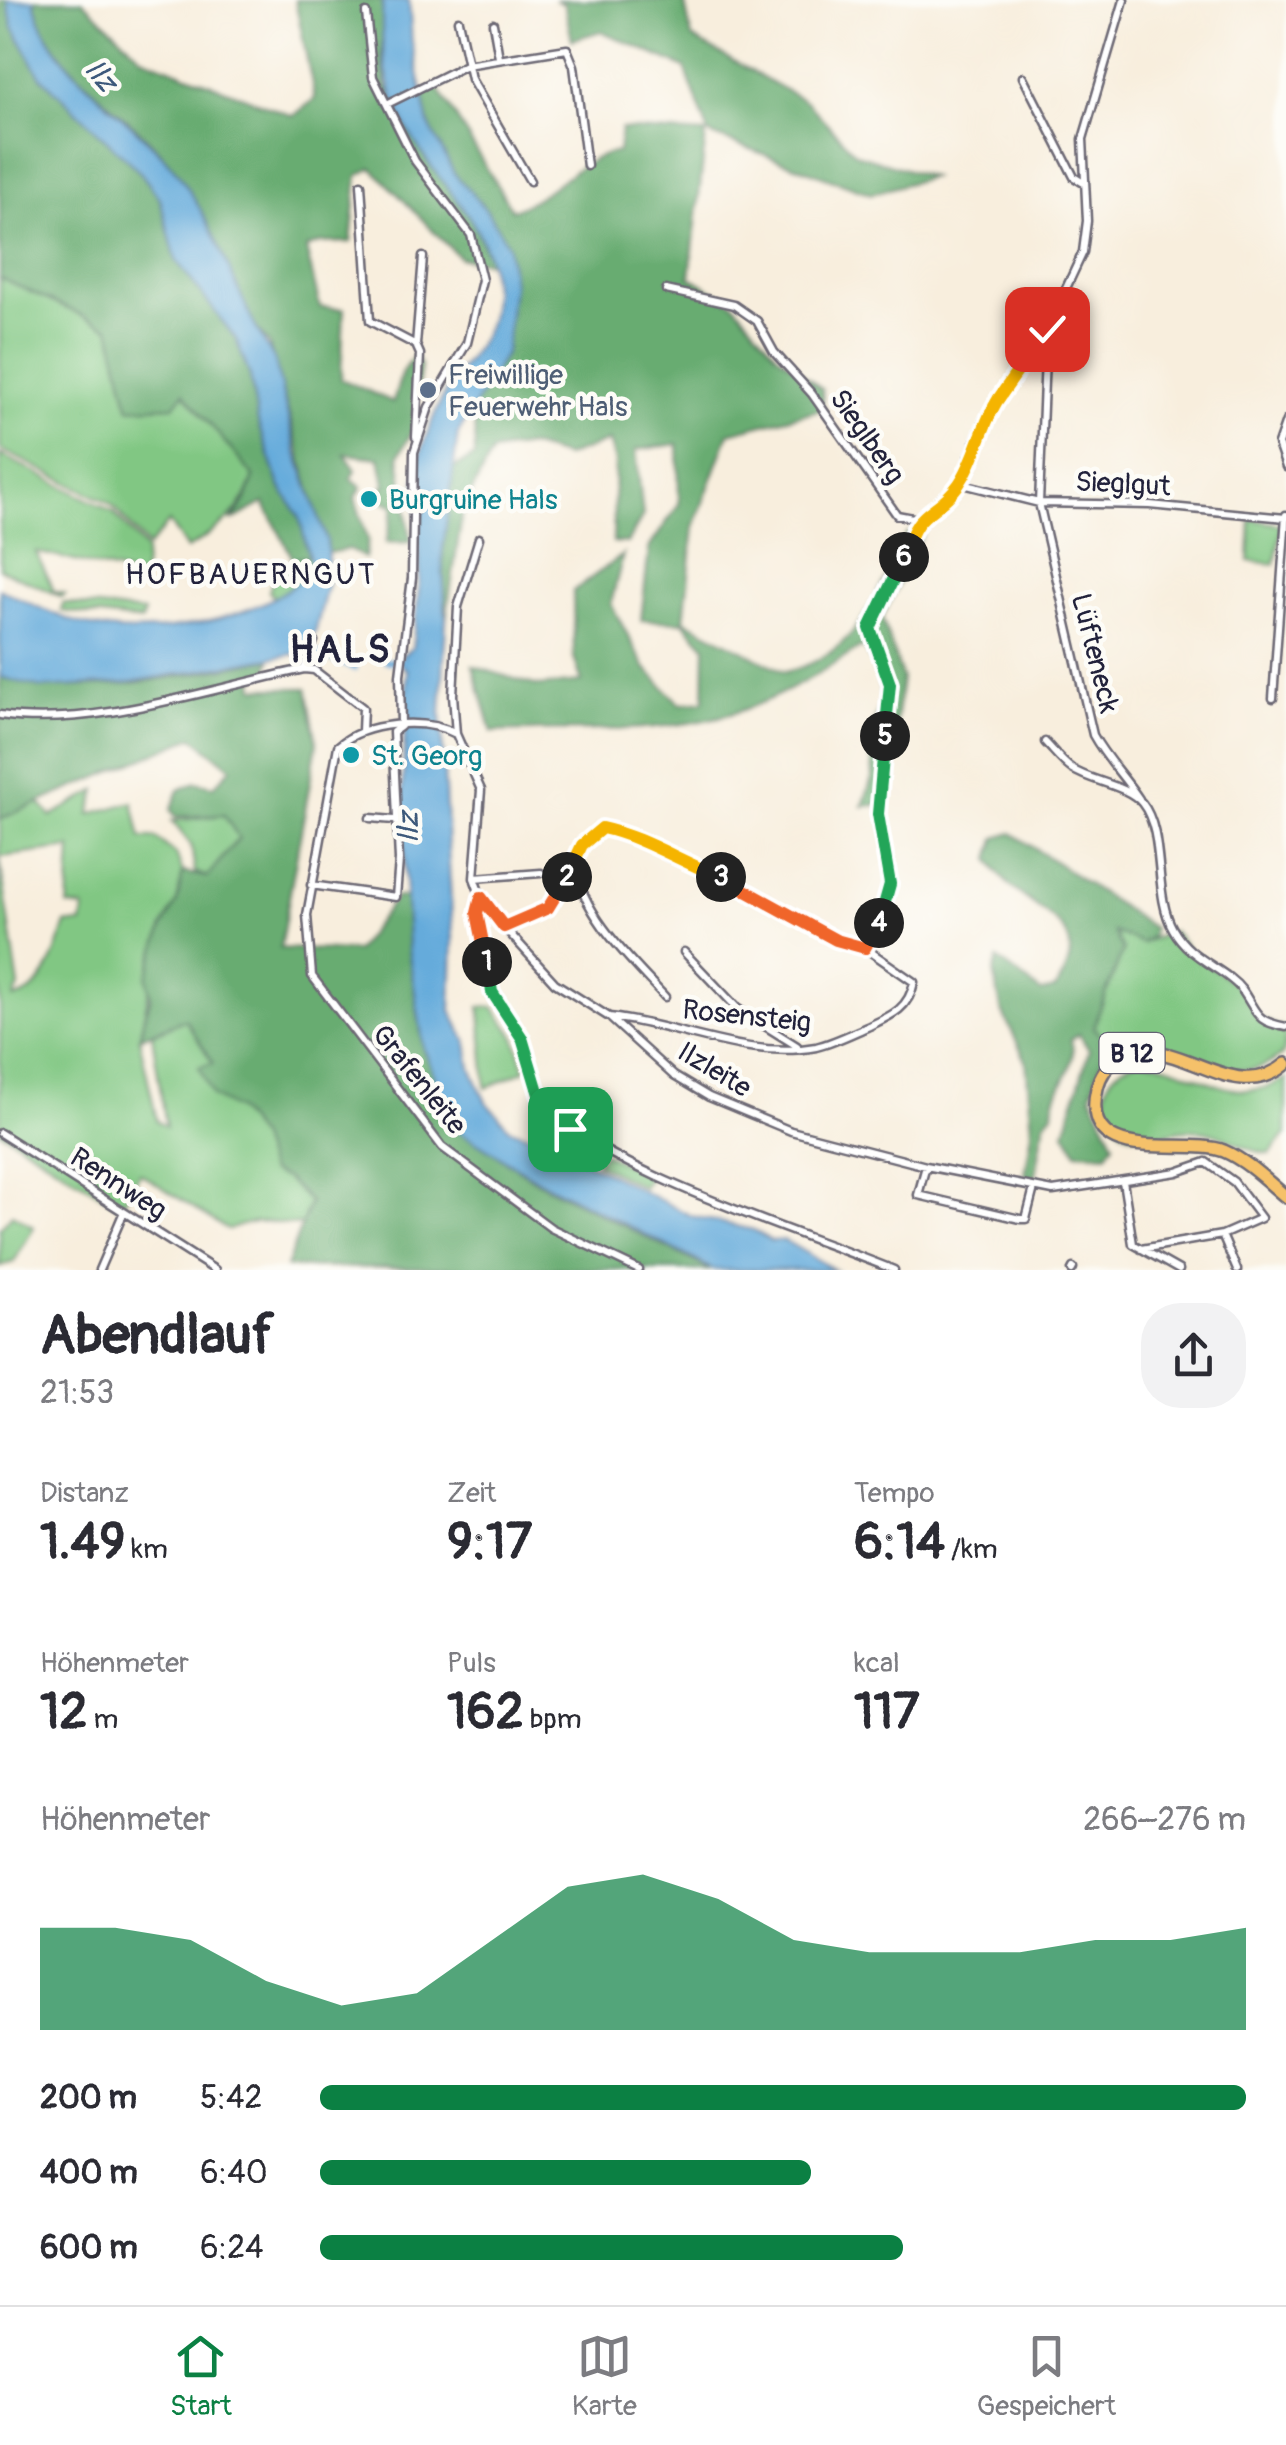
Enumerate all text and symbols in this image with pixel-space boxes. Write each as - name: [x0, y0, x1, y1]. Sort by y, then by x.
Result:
- water label: Ilz: [76, 51, 127, 102]
- pin: [1005, 287, 1090, 372]
- icon: check: [1020, 302, 1075, 357]
- place label: Freiwillige Feuerwehr Hals: [448, 358, 628, 425]
- marker: Freiwillige Feuerwehr Hals: [417, 379, 439, 401]
- street label: Sieglberg: [822, 383, 912, 491]
- street label: Sieglgut: [1074, 465, 1172, 505]
- place label: Burgruine Hals: [389, 483, 558, 518]
- marker: Burgruine Hals: [358, 488, 380, 510]
- pin: 6: [879, 532, 929, 582]
- text: 6: [896, 539, 912, 574]
- district label: HOFBAUERNGUT: [125, 556, 377, 593]
- street label: Lüfteneck: [1063, 590, 1126, 717]
- district label: HALS: [290, 626, 392, 674]
- pin: 5: [860, 711, 910, 761]
- text: 5: [877, 718, 893, 753]
- place label: St. Georg: [371, 739, 482, 774]
- marker: St. Georg: [340, 744, 362, 766]
- water label: Ilz: [390, 809, 427, 844]
- pin: 2: [542, 852, 592, 902]
- pin: 3: [696, 852, 746, 902]
- text: 2: [559, 859, 575, 894]
- text: 3: [713, 859, 729, 894]
- pin: 4: [854, 898, 904, 948]
- text: 4: [871, 905, 887, 940]
- pin: 1: [462, 937, 512, 987]
- text: 1: [482, 944, 492, 979]
- street label: Rosensteig: [681, 992, 813, 1041]
- street label: Grafenleite: [364, 1018, 474, 1142]
- road number: B 12: [1100, 1033, 1164, 1073]
- street label: Ilzleite: [671, 1035, 758, 1106]
- pin: [528, 1087, 613, 1172]
- icon: arrive: [543, 1102, 598, 1157]
- street label: Rennweg: [63, 1140, 173, 1228]
- text: Abendlauf: [40, 1301, 274, 1370]
- button: share: [1141, 1303, 1246, 1408]
- text: 21:53: [40, 1373, 114, 1413]
- text: Distanz: [40, 1476, 129, 1511]
- text: Zeit: [447, 1476, 496, 1511]
- text: Tempo: [854, 1476, 935, 1511]
- text: 1.49: [40, 1511, 125, 1574]
- text: 9:17: [447, 1511, 532, 1574]
- text: 6:14: [854, 1511, 945, 1574]
- text: km: [125, 1532, 168, 1567]
- text: /km: [945, 1532, 998, 1567]
- text: Höhenmeter: [40, 1646, 189, 1681]
- text: Puls: [447, 1646, 496, 1681]
- text: kcal: [854, 1646, 900, 1681]
- text: 12: [40, 1681, 88, 1744]
- text: 162: [447, 1681, 524, 1744]
- text: 117: [854, 1681, 920, 1744]
- text: m: [88, 1702, 118, 1737]
- text: bpm: [524, 1702, 582, 1737]
- text: Höhenmeter: [40, 1800, 210, 1840]
- text: 266–276 m: [1083, 1800, 1246, 1840]
- text: 200 m: [40, 2078, 137, 2118]
- text: 5:42: [200, 2078, 262, 2118]
- text: 400 m: [40, 2153, 138, 2193]
- text: 6:40: [200, 2153, 268, 2193]
- text: 600 m: [40, 2228, 138, 2268]
- text: 6:24: [200, 2228, 264, 2268]
- tab: Start: [170, 2329, 232, 2424]
- tab: Karte: [572, 2329, 637, 2424]
- tab: Gespeichert: [977, 2329, 1116, 2424]

